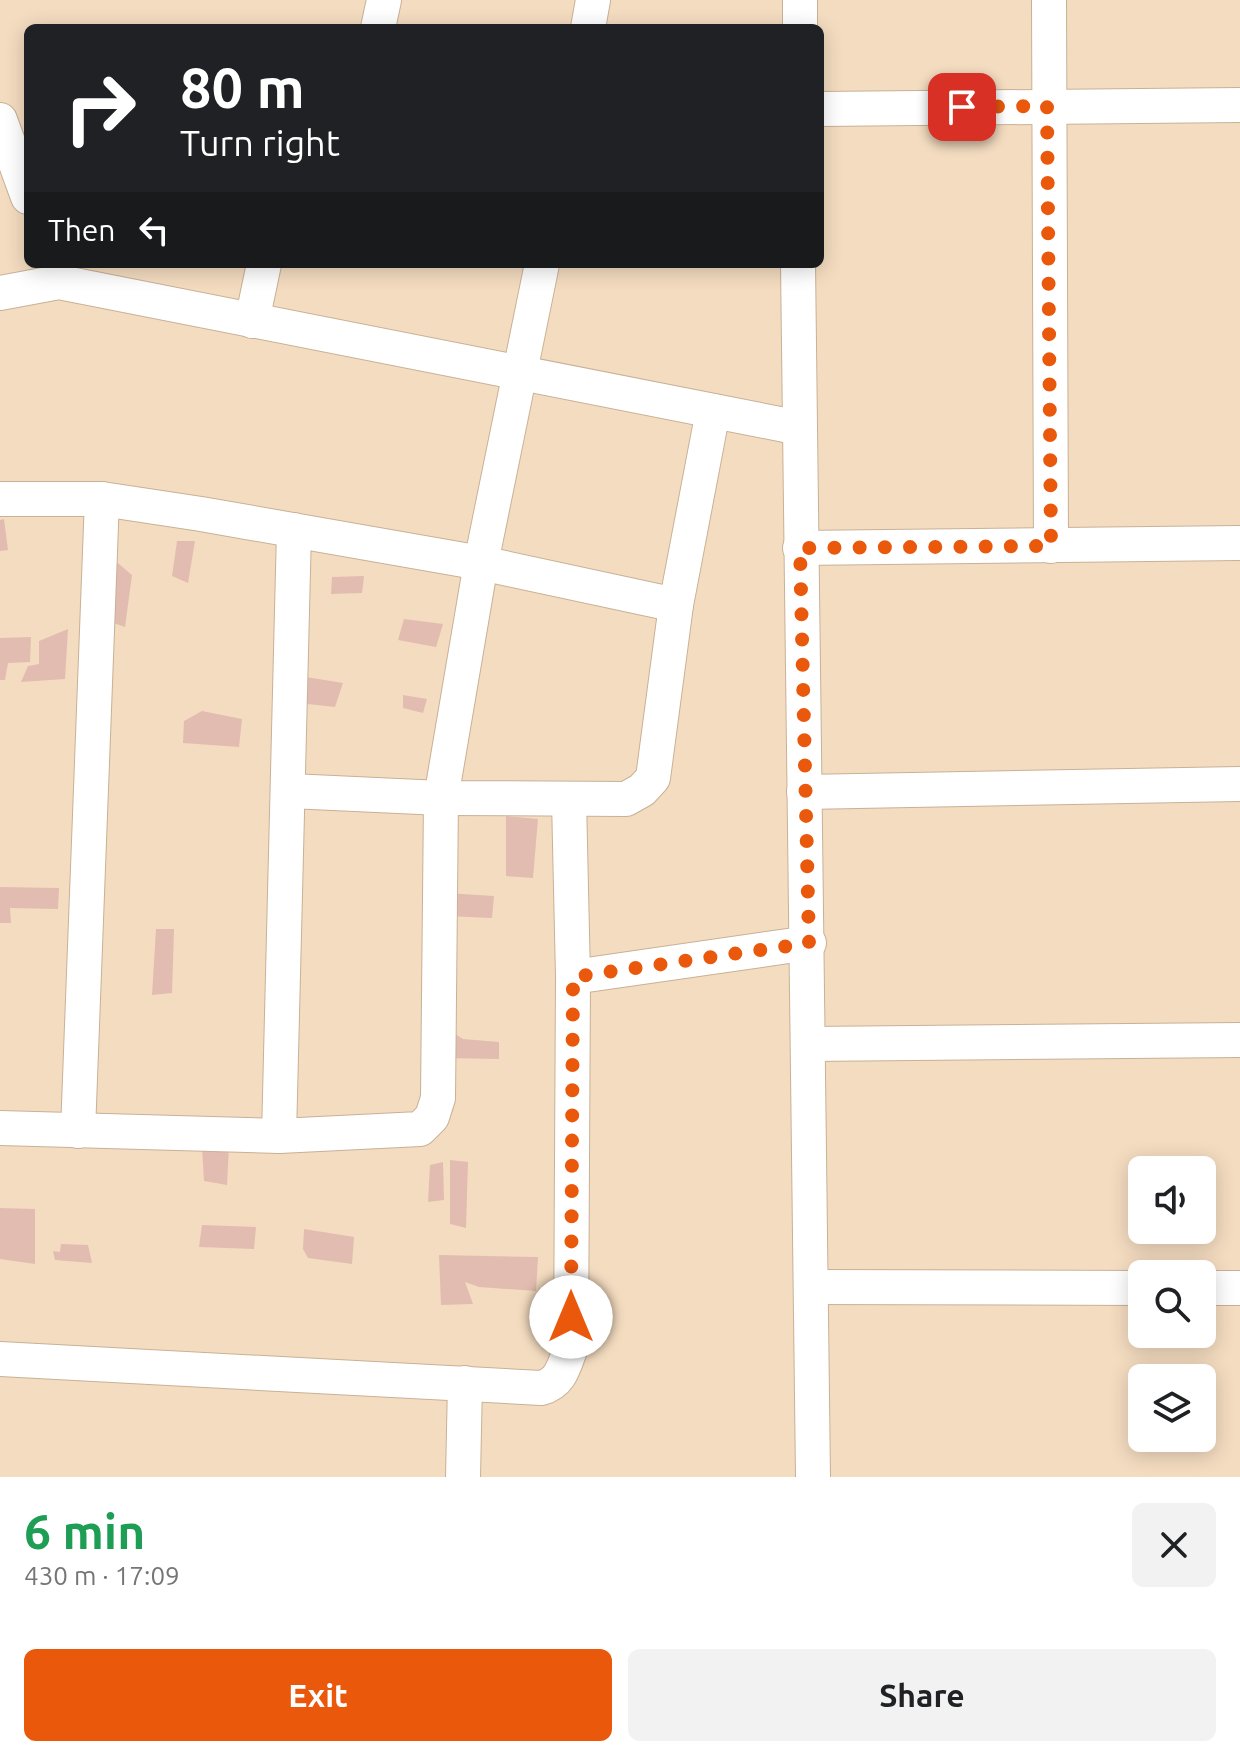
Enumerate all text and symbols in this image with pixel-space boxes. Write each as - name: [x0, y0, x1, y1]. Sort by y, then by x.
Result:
- icon: right: [48, 56, 152, 160]
- text: 80 m: [180, 56, 305, 119]
- pin: [928, 73, 996, 141]
- icon: arrive: [940, 85, 984, 129]
- text: Turn right: [180, 122, 340, 163]
- icon: left: [132, 208, 176, 252]
- text: Then: [48, 213, 116, 247]
- map controls: [1128, 1156, 1216, 1452]
- button: sound: [1128, 1156, 1216, 1244]
- button: search: [1128, 1260, 1216, 1348]
- position arrow: [529, 1275, 613, 1359]
- button: layers: [1128, 1364, 1216, 1452]
- button: close: [1132, 1503, 1216, 1587]
- text: 6 min: [24, 1504, 145, 1558]
- text: 430 m · 17:09: [24, 1561, 180, 1590]
- button: Exit: [24, 1649, 612, 1741]
- button: Share: [628, 1649, 1216, 1741]

